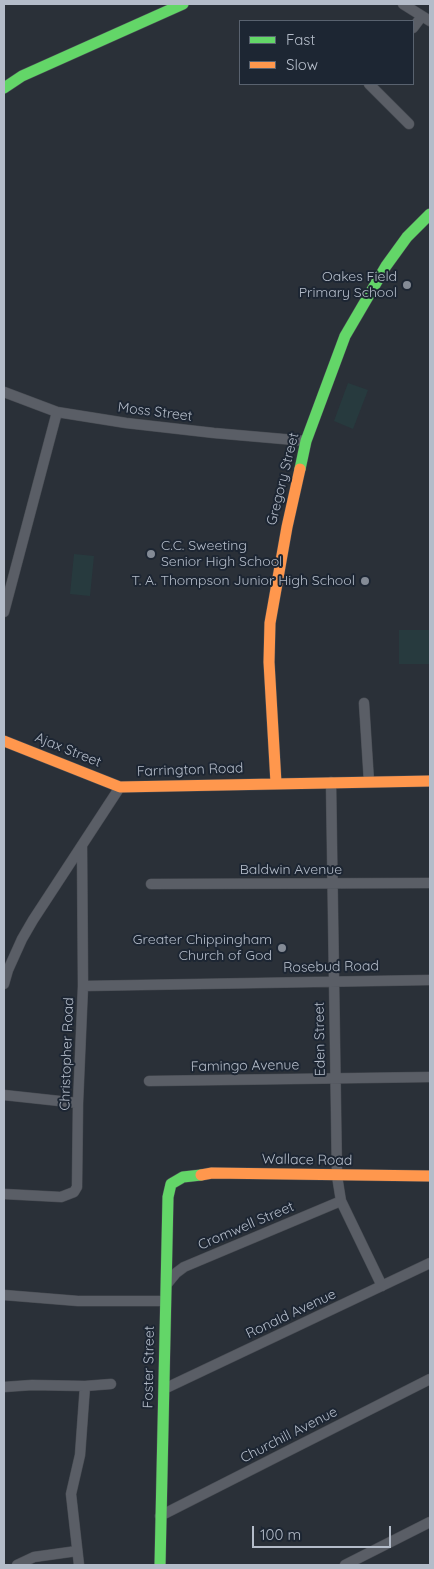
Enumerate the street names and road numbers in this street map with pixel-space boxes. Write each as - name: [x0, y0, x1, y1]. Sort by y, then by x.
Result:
- street label: Moss Street: [117, 399, 193, 425]
- street label: Gregory Street: [263, 431, 303, 527]
- street label: Ajax Street: [32, 729, 104, 771]
- street label: Farrington Road: [136, 760, 244, 780]
- street label: Baldwin Avenue: [240, 862, 342, 878]
- street label: Rosebud Road: [283, 958, 379, 976]
- street label: Christopher Road: [57, 997, 77, 1111]
- street label: Eden Street: [311, 1002, 329, 1076]
- street label: Famingo Avenue: [191, 1057, 299, 1075]
- street label: Wallace Road: [262, 1151, 352, 1169]
- street label: Cromwell Street: [196, 1198, 296, 1254]
- street label: Ronald Avenue: [243, 1286, 339, 1342]
- street label: Foster Street: [140, 1325, 158, 1409]
- street label: Churchill Avenue: [238, 1403, 340, 1467]

